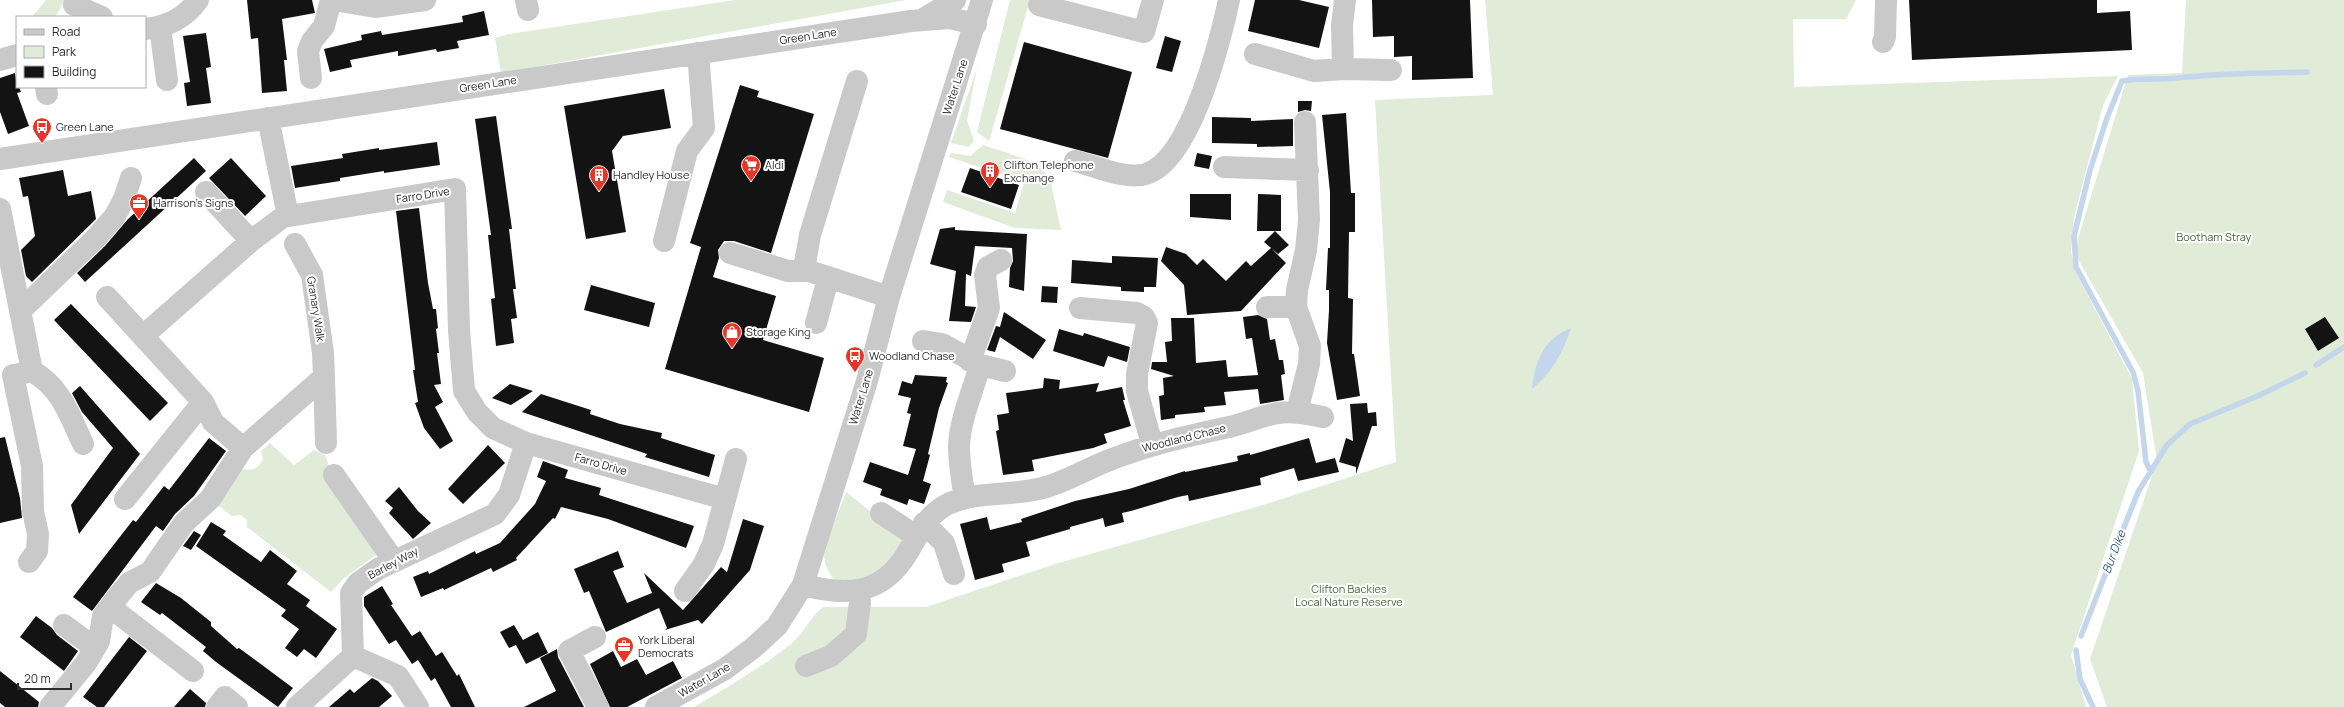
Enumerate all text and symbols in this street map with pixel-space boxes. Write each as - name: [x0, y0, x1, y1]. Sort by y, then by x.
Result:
- legend: [16, 16, 146, 88]
- text: Road: [52, 23, 80, 40]
- street label: Green Lane: [778, 23, 838, 47]
- text: Park: [52, 43, 77, 60]
- street label: Water Lane: [939, 57, 971, 116]
- text: Building: [52, 63, 96, 80]
- street label: Green Lane: [458, 71, 518, 95]
- bus stop icon: Green Lane: [31, 116, 53, 144]
- place label: Green Lane: [56, 119, 114, 134]
- supermarket icon: Aldi: [740, 154, 762, 182]
- place label: Aldi: [765, 157, 784, 172]
- place label: Clifton Telephone Exchange: [1004, 157, 1094, 185]
- building icon: Clifton Telephone Exchange: [979, 160, 1001, 188]
- building icon: Handley House: [588, 164, 610, 192]
- place label: Handley House: [613, 167, 690, 182]
- street label: Farro Drive: [395, 183, 451, 206]
- office icon: Harrison's Signs: [128, 192, 150, 220]
- place label: Harrison's Signs: [153, 195, 233, 210]
- park label: Bootham Stray: [2177, 229, 2252, 244]
- street label: Granary Walk: [304, 275, 329, 343]
- shop icon: Storage King: [721, 321, 743, 349]
- place label: Storage King: [746, 324, 811, 339]
- bus stop icon: Woodland Chase: [844, 345, 866, 373]
- place label: Woodland Chase: [869, 348, 955, 363]
- street label: Water Lane: [845, 367, 876, 426]
- street label: Woodland Chase: [1140, 420, 1228, 455]
- street label: Farro Drive: [573, 449, 630, 478]
- water label: Bur Dike: [2098, 527, 2130, 576]
- street label: Barley Way: [365, 543, 421, 582]
- park label: Clifton Backies Local Nature Reserve: [1295, 581, 1403, 609]
- place label: York Liberal Democrats: [638, 632, 695, 660]
- office icon: York Liberal Democrats: [613, 635, 635, 663]
- street label: Water Lane: [675, 658, 733, 700]
- scale bar: [18, 665, 71, 691]
- text: 20 m: [24, 670, 51, 687]

